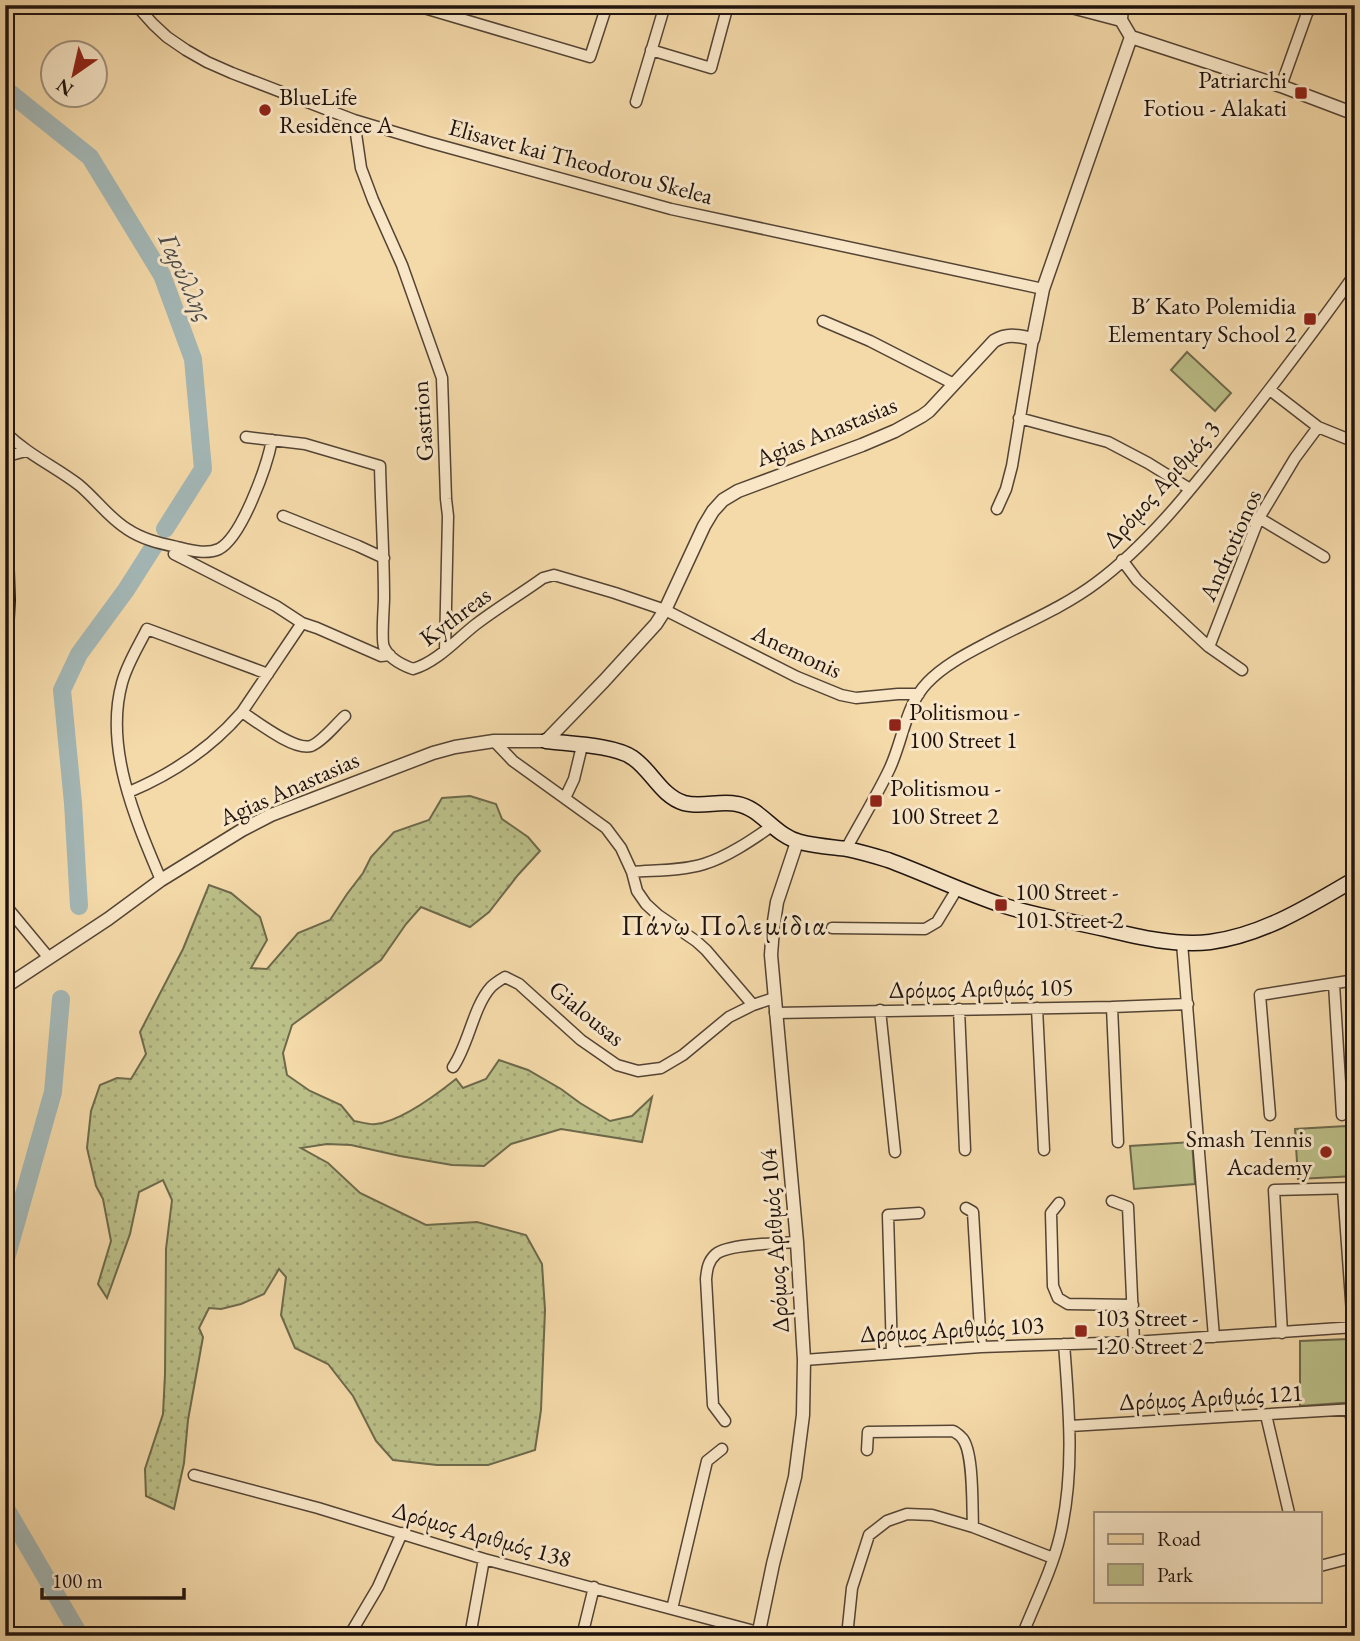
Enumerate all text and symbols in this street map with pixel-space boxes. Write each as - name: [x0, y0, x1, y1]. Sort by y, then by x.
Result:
- north arrow: [38, 38, 108, 108]
- place label: Patriarchi Fotiou - Alakati: [1143, 64, 1287, 123]
- text: N: [51, 73, 78, 102]
- place label: BlueLife Residence A: [279, 81, 394, 140]
- marker: Patriarchi Fotiou - Alakati: [1293, 85, 1309, 101]
- marker: BlueLife Residence A: [257, 102, 273, 118]
- street label: Elisavet kai Theodorou Skelea: [445, 111, 717, 211]
- water label: Γαρύλλης: [150, 226, 222, 328]
- place label: B´ Kato Polemidia Elementary School 2: [1107, 290, 1296, 349]
- marker: B´ Kato Polemidia Elementary School 2: [1302, 311, 1318, 327]
- street label: Gastrion: [404, 379, 440, 462]
- street label: Agias Anastasias: [750, 389, 901, 474]
- street label: Δρόμος Αριθμός 3: [1095, 414, 1227, 554]
- street label: Androtionos: [1191, 484, 1268, 607]
- street label: Kythreas: [413, 579, 497, 653]
- street label: Anemonis: [746, 616, 847, 685]
- place label: Politismou - 100 Street 1: [909, 696, 1020, 755]
- marker: Politismou - 100 Street 1: [887, 717, 903, 733]
- street label: Agias Anastasias: [213, 743, 364, 833]
- place label: Politismou - 100 Street 2: [890, 772, 1001, 831]
- marker: Politismou - 100 Street 2: [868, 793, 884, 809]
- place label: 100 Street - 101 Street 2: [1015, 876, 1124, 935]
- marker: 100 Street - 101 Street 2: [993, 897, 1009, 913]
- district label: Πάνω Πολεμίδια: [621, 907, 827, 943]
- street label: Δρόμος Αριθμός 105: [888, 971, 1074, 1005]
- street label: Gialousas: [543, 973, 631, 1053]
- place label: Smash Tennis Academy: [1186, 1123, 1312, 1182]
- marker: Smash Tennis Academy: [1318, 1144, 1334, 1160]
- street label: Δρόμος Αριθμός 104: [752, 1147, 796, 1334]
- place label: 103 Street - 120 Street 2: [1095, 1302, 1204, 1361]
- street label: Δρόμος Αριθμός 103: [859, 1309, 1045, 1349]
- marker: 103 Street - 120 Street 2: [1073, 1323, 1089, 1339]
- street label: Δρόμος Αριθμός 121: [1118, 1377, 1304, 1417]
- street label: Δρόμος Αριθμός 138: [389, 1494, 575, 1574]
- legend: [1094, 1512, 1322, 1602]
- text: Road: [1157, 1525, 1201, 1552]
- scale bar: [42, 1557, 184, 1601]
- text: Park: [1157, 1561, 1194, 1588]
- text: 100 m: [52, 1567, 103, 1594]

